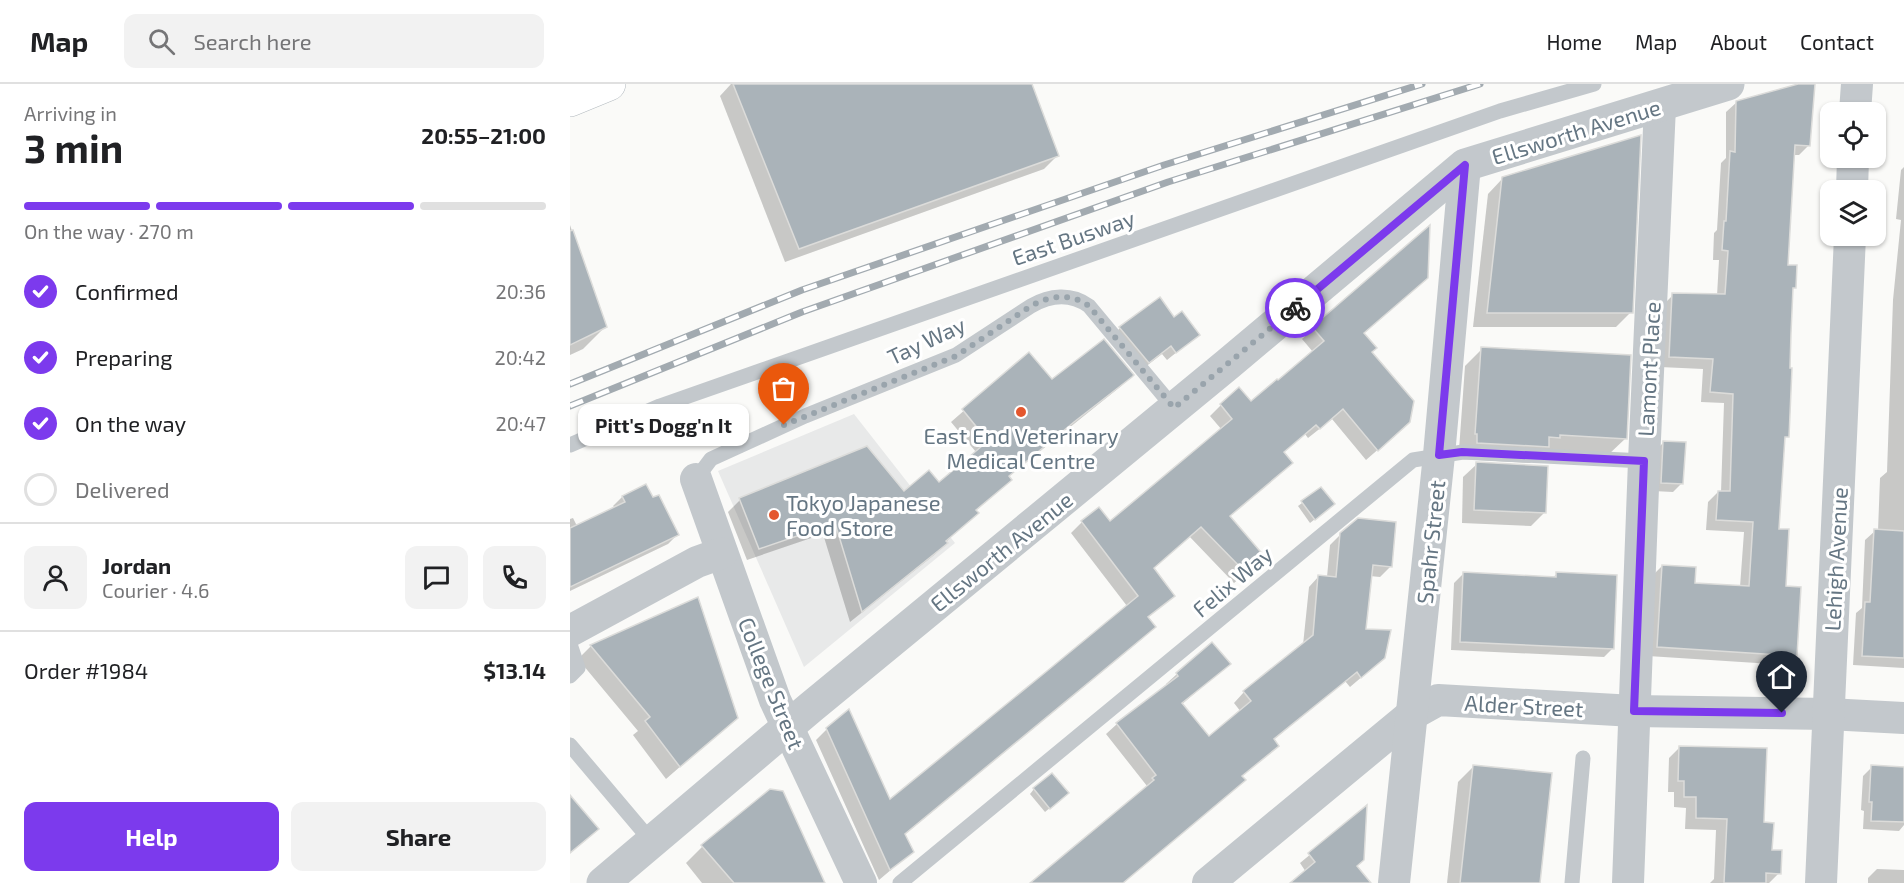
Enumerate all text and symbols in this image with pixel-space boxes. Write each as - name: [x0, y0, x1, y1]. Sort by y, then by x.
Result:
- search box: [124, 14, 544, 68]
- text: Map: [30, 24, 88, 58]
- icon: search: [145, 25, 178, 58]
- text: Search here: [193, 28, 312, 54]
- text: Home: [1546, 29, 1602, 54]
- text: Map: [1635, 29, 1677, 54]
- text: About: [1710, 29, 1767, 54]
- text: Contact: [1800, 29, 1874, 54]
- street label: Ellsworth Avenue: [1488, 93, 1664, 169]
- text: Arriving in: [24, 101, 117, 125]
- map controls: [1820, 102, 1886, 246]
- button: locate: [1820, 102, 1886, 168]
- text: 20:55–21:00: [421, 122, 546, 148]
- text: 3 min: [24, 124, 123, 171]
- button: layers: [1820, 180, 1886, 246]
- street label: East Busway: [1008, 204, 1138, 270]
- text: On the way · 270 m: [24, 219, 194, 243]
- icon: check: [24, 275, 57, 308]
- text: Confirmed: [75, 278, 179, 304]
- courier: [1265, 278, 1325, 338]
- text: 20:36: [495, 279, 546, 303]
- icon: bike: [1279, 292, 1312, 325]
- street label: Lamont Place: [1631, 301, 1665, 437]
- street label: Tay Way: [883, 311, 969, 369]
- icon: check: [24, 341, 57, 374]
- text: Preparing: [75, 344, 173, 370]
- text: 20:42: [494, 345, 546, 369]
- pin: [758, 363, 809, 425]
- icon: bag: [767, 372, 800, 405]
- callout: Pitt's Dogg'n It: [577, 404, 748, 446]
- marker: East End Veterinary Medical Centre: [1014, 405, 1028, 419]
- icon: check: [24, 407, 57, 440]
- text: On the way: [75, 410, 186, 436]
- text: 20:47: [495, 411, 546, 435]
- text: Pitt's Dogg'n It: [595, 413, 732, 437]
- place label: East End Veterinary Medical Centre: [923, 422, 1119, 473]
- text: Delivered: [75, 476, 170, 502]
- street label: Spahr Street: [1411, 479, 1449, 605]
- street label: Ellsworth Avenue: [925, 486, 1077, 616]
- street label: Lehigh Avenue: [1818, 486, 1852, 632]
- place label: Tokyo Japanese Food Store: [786, 489, 940, 540]
- marker: Tokyo Japanese Food Store: [767, 508, 781, 522]
- street label: Felix Way: [1187, 540, 1277, 622]
- button: person: [24, 546, 87, 609]
- button: chat: [405, 546, 468, 609]
- button: phone: [483, 546, 546, 609]
- text: Jordan: [102, 552, 171, 578]
- text: Courier · 4.6: [102, 578, 209, 602]
- street label: College Street: [734, 613, 810, 753]
- pin: [1756, 651, 1807, 713]
- text: Order #1984: [24, 657, 148, 683]
- text: $13.14: [483, 657, 546, 683]
- icon: home: [1765, 660, 1798, 693]
- street label: Alder Street: [1464, 689, 1584, 721]
- button: Help: [24, 802, 279, 871]
- button: Share: [291, 802, 546, 871]

